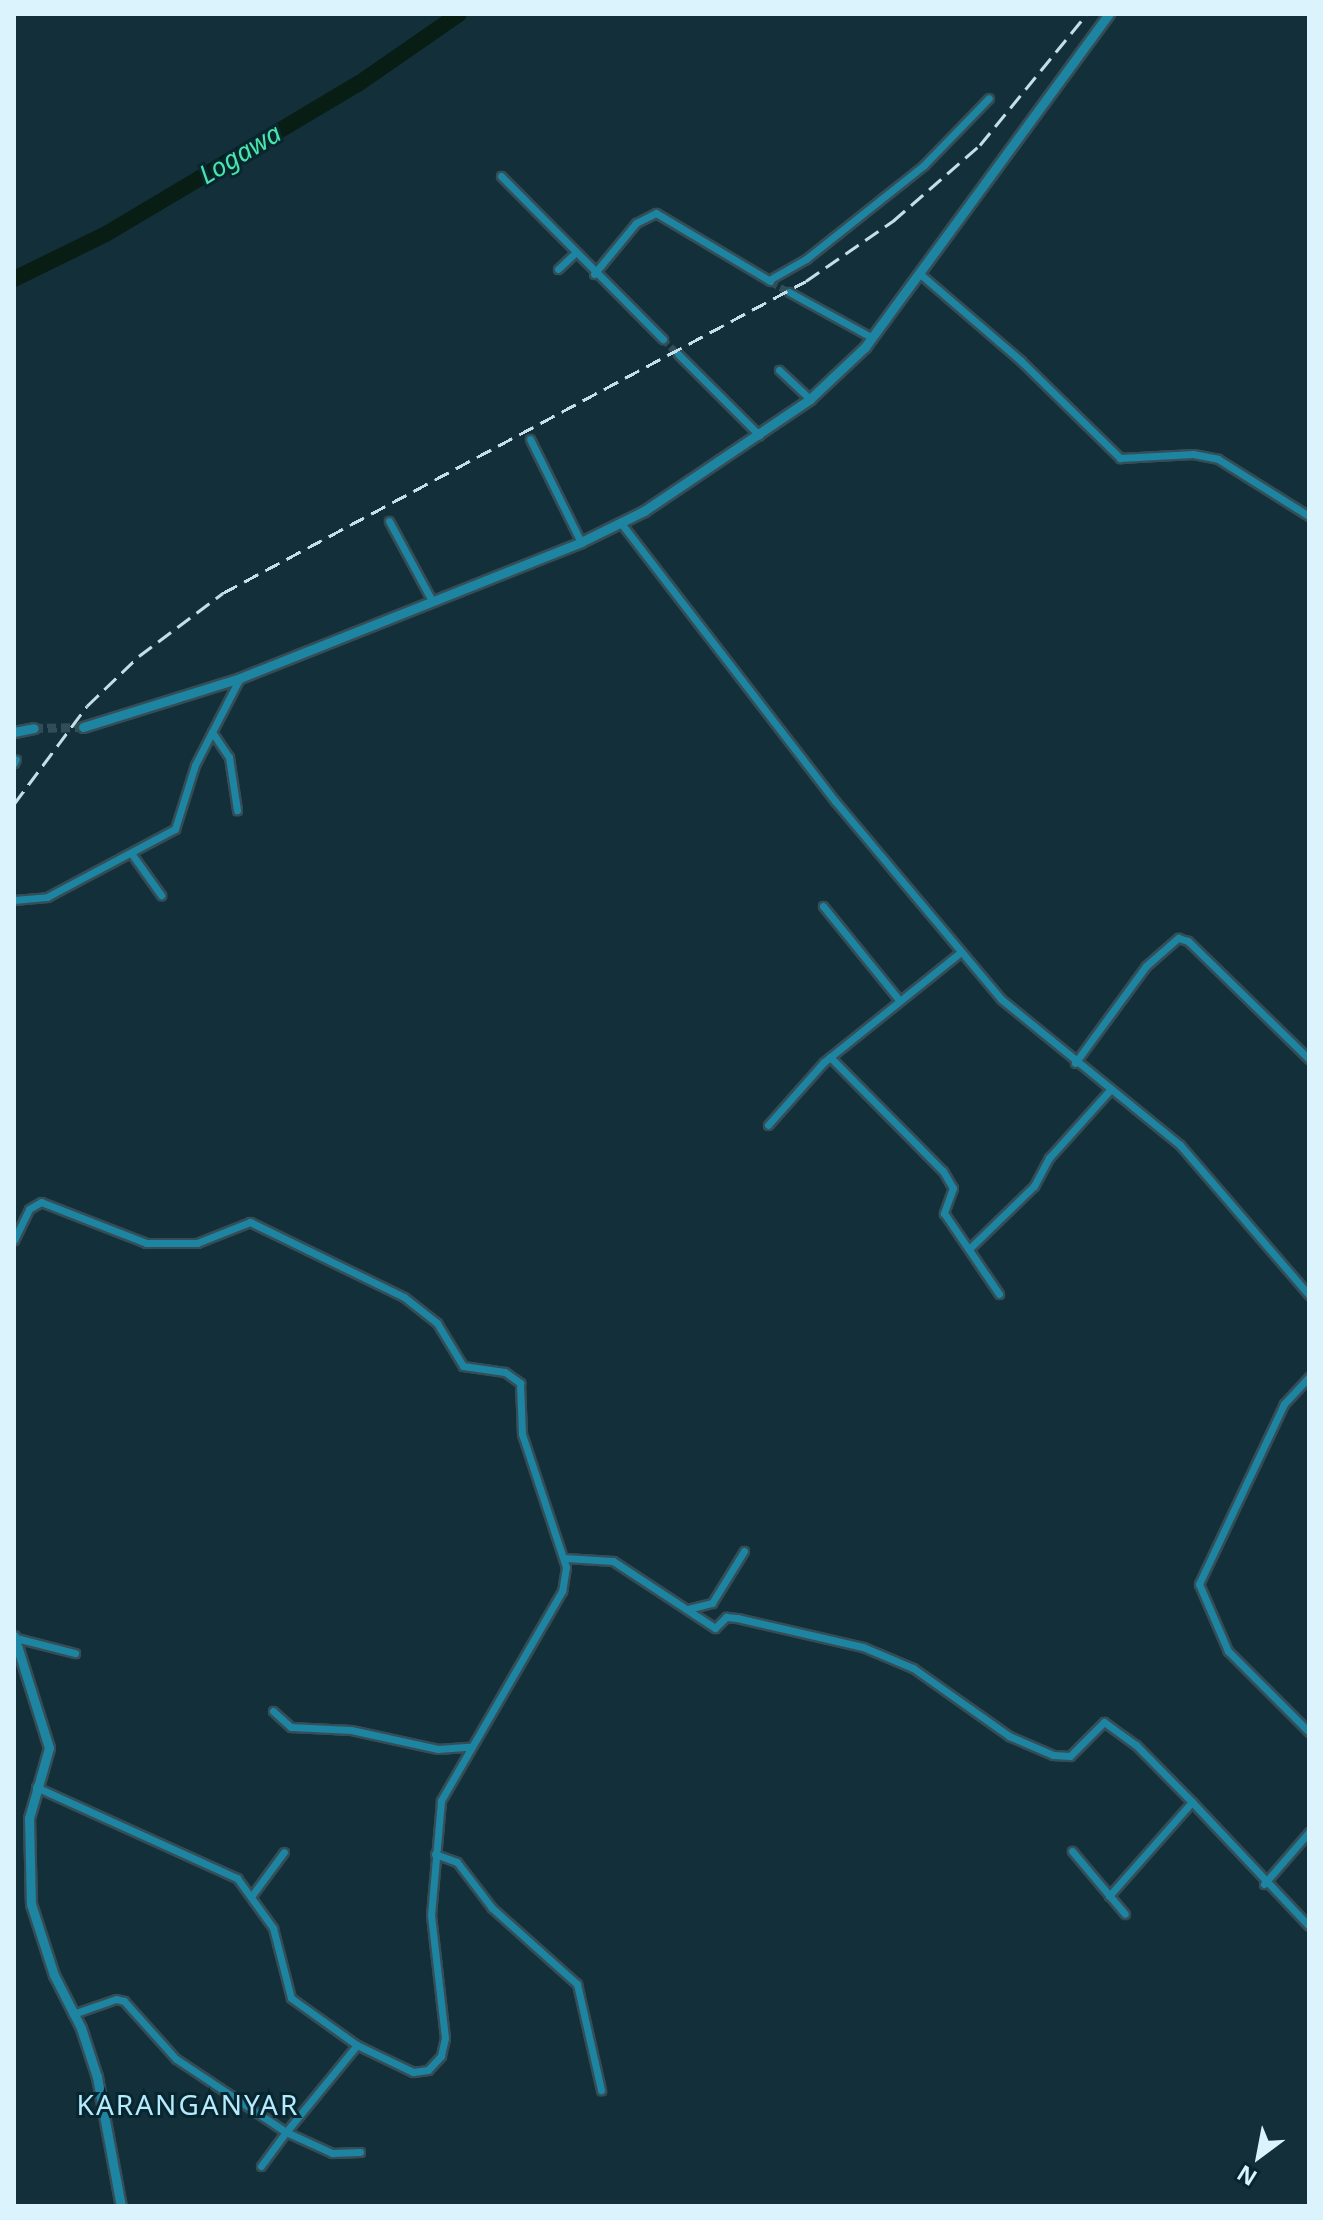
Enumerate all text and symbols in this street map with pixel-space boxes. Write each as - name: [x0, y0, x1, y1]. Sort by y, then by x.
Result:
- water label: Logawa: [193, 117, 287, 191]
- district label: KARANGANYAR: [77, 2087, 299, 2121]
- north arrow: [1219, 2116, 1299, 2196]
- text: N: [1231, 2159, 1262, 2194]

